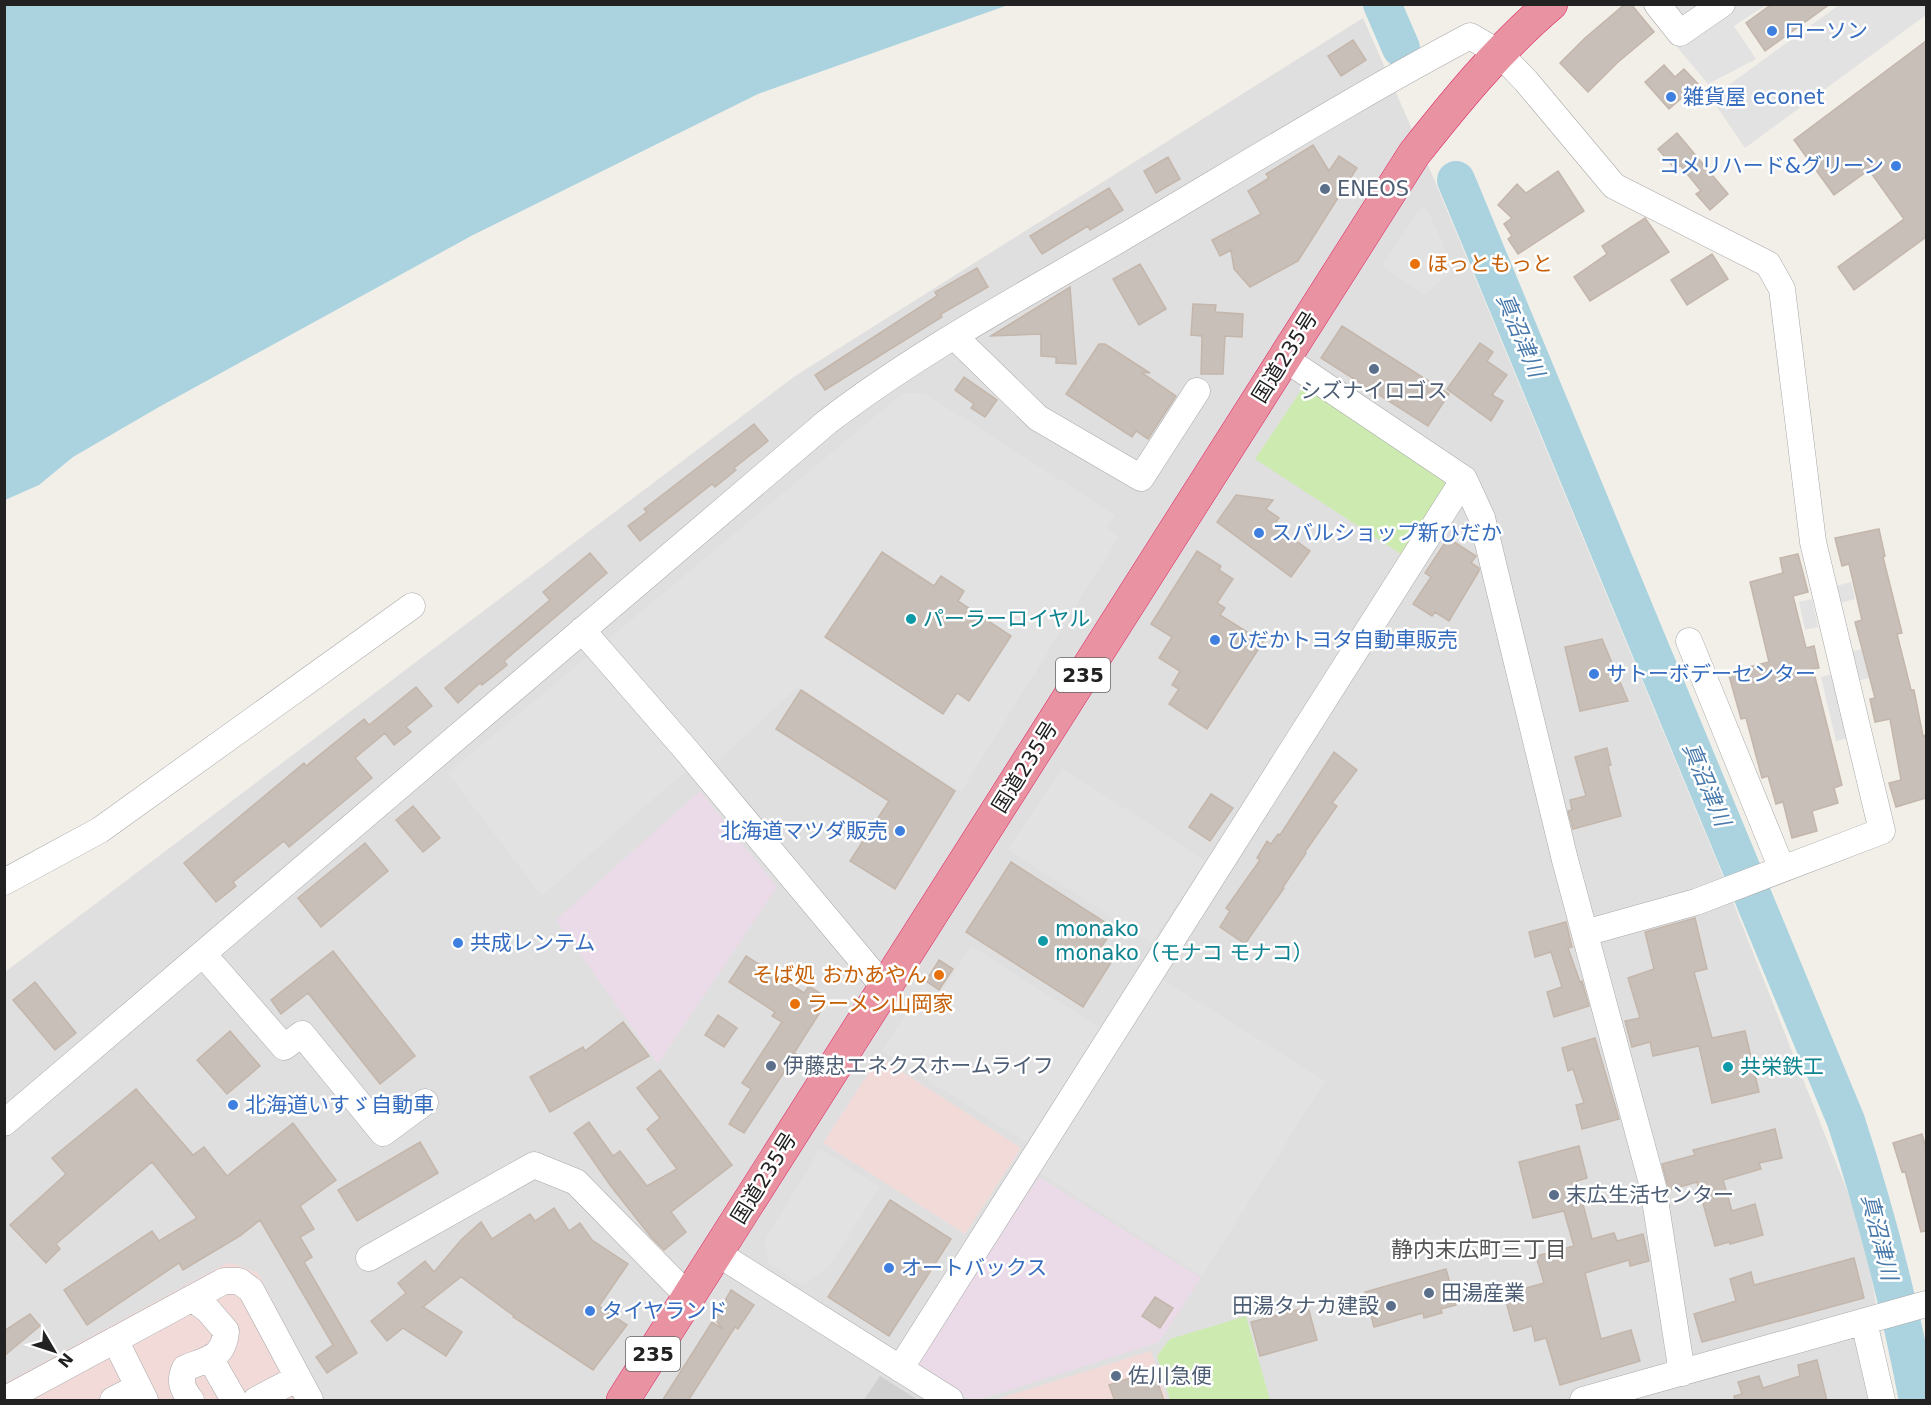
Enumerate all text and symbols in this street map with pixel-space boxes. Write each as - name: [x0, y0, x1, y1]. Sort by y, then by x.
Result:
- place label: ローソン: [1784, 19, 1868, 43]
- marker: ローソン: [1765, 24, 1779, 38]
- place label: 雑貨屋 econet: [1683, 85, 1824, 109]
- marker: 雑貨屋 econet: [1664, 90, 1678, 104]
- place label: コメリハード&グリーン: [1659, 154, 1884, 178]
- marker: コメリハード&グリーン: [1889, 159, 1903, 173]
- place label: ENEOS: [1337, 177, 1409, 201]
- marker: ENEOS: [1318, 182, 1332, 196]
- place label: ほっともっと: [1427, 252, 1553, 276]
- marker: ほっともっと: [1408, 257, 1422, 271]
- water label: 真沼津川: [1492, 290, 1550, 382]
- street label: 国道235号: [1248, 307, 1322, 407]
- marker: シズナイロゴス: [1367, 362, 1381, 376]
- place label: シズナイロゴス: [1300, 379, 1448, 403]
- place label: スバルショップ新ひだか: [1271, 521, 1502, 545]
- marker: スバルショップ新ひだか: [1252, 526, 1266, 540]
- place label: パーラーロイヤル: [923, 607, 1090, 631]
- marker: パーラーロイヤル: [904, 612, 918, 626]
- place label: ひだかトヨタ自動車販売: [1227, 628, 1458, 652]
- marker: ひだかトヨタ自動車販売: [1208, 633, 1222, 647]
- road number: 235: [1056, 658, 1110, 692]
- place label: サトーボデーセンター: [1606, 662, 1816, 686]
- marker: サトーボデーセンター: [1587, 667, 1601, 681]
- street label: 国道235号: [988, 717, 1062, 817]
- water label: 真沼津川: [1678, 739, 1736, 831]
- place label: 北海道マツダ販売: [720, 819, 888, 843]
- marker: 北海道マツダ販売: [893, 824, 907, 838]
- place label: monako monako（モナコ モナコ）: [1055, 917, 1313, 965]
- place label: 共成レンテム: [470, 931, 595, 955]
- marker: monako monako（モナコ モナコ）: [1036, 934, 1050, 948]
- marker: 共成レンテム: [451, 936, 465, 950]
- place label: そば処 おかあやん: [752, 963, 927, 987]
- marker: そば処 おかあやん: [932, 968, 946, 982]
- place label: ラーメン山岡家: [807, 992, 953, 1016]
- marker: ラーメン山岡家: [788, 997, 802, 1011]
- place label: 伊藤忠エネクスホームライフ: [783, 1054, 1054, 1078]
- place label: 共栄鉄工: [1740, 1055, 1824, 1079]
- marker: 伊藤忠エネクスホームライフ: [764, 1059, 778, 1073]
- marker: 共栄鉄工: [1721, 1060, 1735, 1074]
- place label: 北海道いすゞ自動車: [245, 1093, 434, 1117]
- marker: 北海道いすゞ自動車: [226, 1098, 240, 1112]
- street label: 国道235号: [727, 1128, 801, 1228]
- place label: 末広生活センター: [1566, 1183, 1734, 1207]
- marker: 末広生活センター: [1547, 1188, 1561, 1202]
- water label: 真沼津川: [1857, 1191, 1903, 1285]
- district label: 静内末広町三丁目: [1391, 1237, 1567, 1262]
- place label: オートバックス: [901, 1256, 1047, 1280]
- marker: オートバックス: [882, 1261, 896, 1275]
- place label: 田湯産業: [1441, 1281, 1525, 1305]
- marker: 田湯産業: [1422, 1286, 1436, 1300]
- place label: 田湯タナカ建設: [1232, 1294, 1379, 1318]
- place label: タイヤランド: [602, 1299, 727, 1323]
- marker: 田湯タナカ建設: [1384, 1299, 1398, 1313]
- marker: タイヤランド: [583, 1304, 597, 1318]
- north arrow: [24, 1321, 84, 1381]
- road number: 235: [626, 1337, 680, 1371]
- text: N: [54, 1349, 77, 1371]
- place label: 佐川急便: [1128, 1364, 1212, 1388]
- marker: 佐川急便: [1109, 1369, 1123, 1383]

